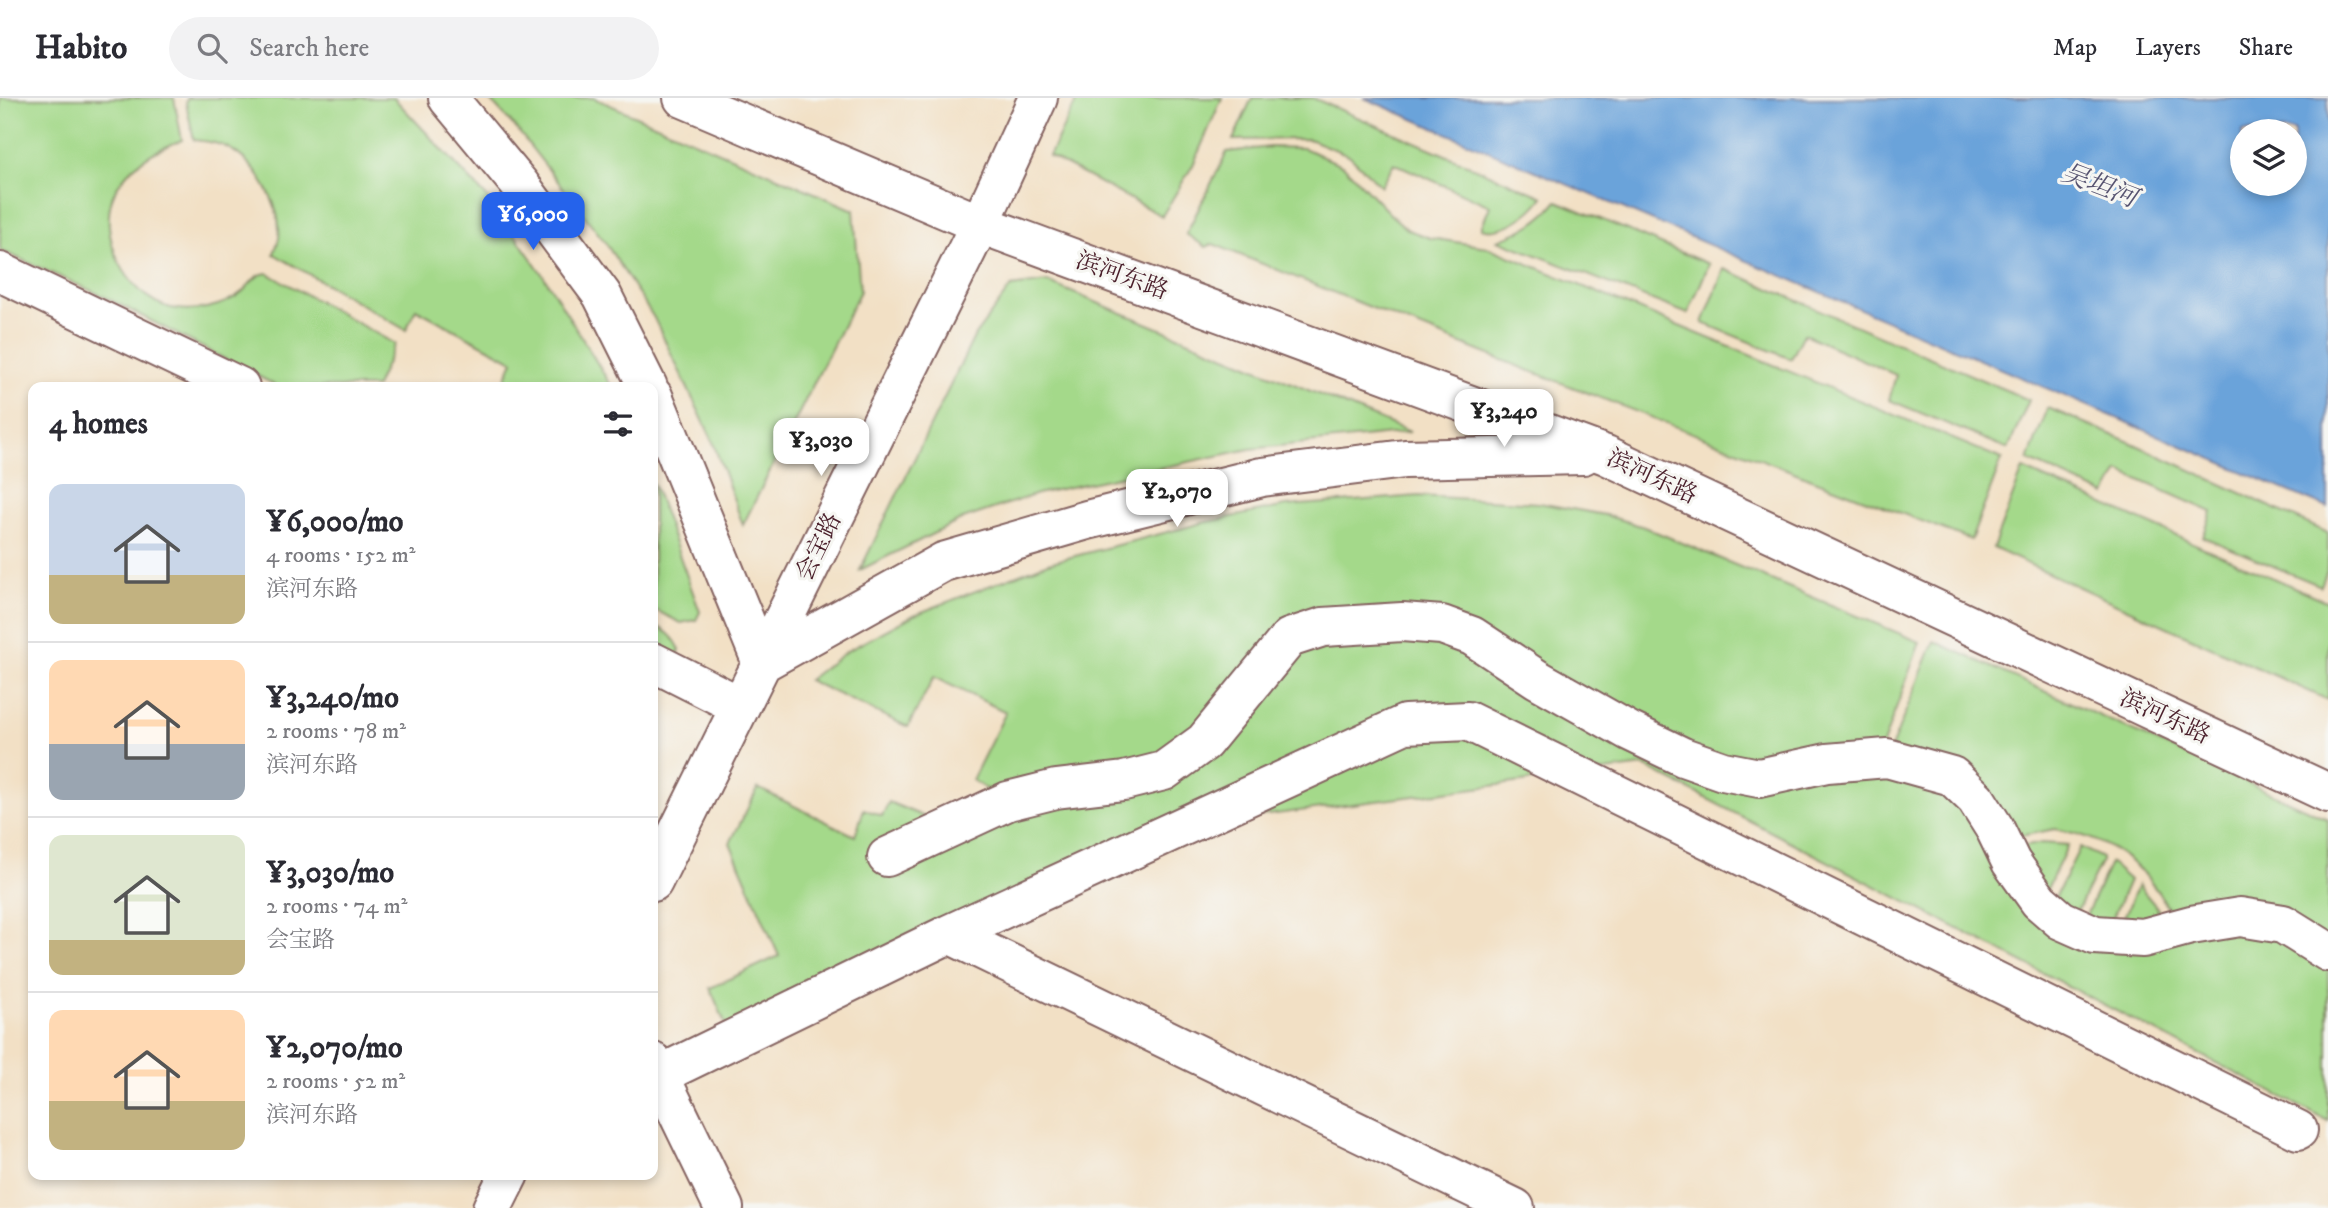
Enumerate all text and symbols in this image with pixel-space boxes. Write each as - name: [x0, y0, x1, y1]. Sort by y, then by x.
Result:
- search box: [169, 17, 659, 80]
- text: Habito: [35, 28, 127, 69]
- icon: search: [193, 29, 231, 67]
- text: Search here: [249, 32, 369, 65]
- text: Map: [2053, 33, 2097, 63]
- text: Layers: [2135, 33, 2201, 63]
- text: Share: [2239, 33, 2293, 63]
- map controls: [2230, 119, 2307, 196]
- button: layers: [2230, 119, 2307, 196]
- water label: 吴坦河: [2057, 157, 2145, 217]
- pin: ¥6,000: [476, 192, 590, 252]
- text: ¥6,000: [498, 200, 568, 229]
- street label: 滨河东路: [1072, 245, 1172, 307]
- pin: ¥3,240: [1447, 390, 1561, 449]
- text: ¥3,240: [1470, 397, 1538, 426]
- icon: filters: [599, 405, 637, 443]
- text: 4 homes: [49, 406, 148, 443]
- pin: ¥3,030: [764, 418, 878, 478]
- text: ¥3,030: [789, 426, 853, 455]
- street label: 滨河东路: [1602, 443, 1702, 511]
- pin: ¥2,070: [1120, 470, 1234, 529]
- text: ¥2,070: [1142, 477, 1212, 506]
- text: ¥6,000/mo: [266, 504, 403, 541]
- street label: 会宝路: [790, 508, 848, 586]
- icon: home: [105, 512, 189, 596]
- text: 4 rooms · 152 m²: [266, 541, 415, 570]
- text: 滨河东路: [266, 575, 358, 604]
- text: ¥3,240/mo: [266, 680, 399, 717]
- street label: 滨河东路: [2115, 683, 2215, 751]
- icon: home: [105, 688, 189, 772]
- text: 2 rooms · 78 m²: [266, 717, 406, 746]
- text: 滨河东路: [266, 751, 358, 780]
- text: ¥3,030/mo: [266, 855, 394, 892]
- icon: home: [105, 863, 189, 947]
- text: 2 rooms · 74 m²: [266, 892, 407, 921]
- text: 会宝路: [266, 926, 335, 955]
- text: ¥2,070/mo: [266, 1030, 403, 1067]
- icon: home: [105, 1038, 189, 1122]
- text: 2 rooms · 52 m²: [266, 1067, 405, 1096]
- text: 滨河东路: [266, 1101, 358, 1130]

